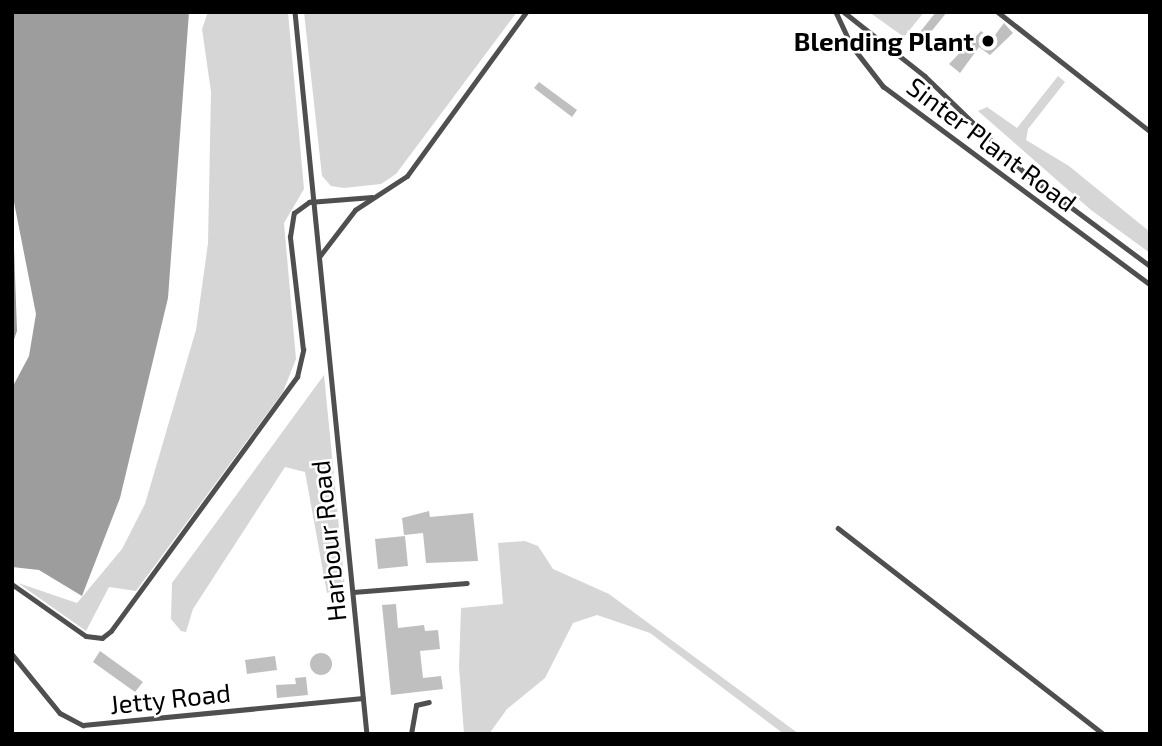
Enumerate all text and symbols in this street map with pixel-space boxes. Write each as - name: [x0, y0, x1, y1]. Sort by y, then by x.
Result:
- place label: Blending Plant: [794, 25, 974, 57]
- marker: Blending Plant: [980, 33, 996, 49]
- street label: Sinter Plant Road: [901, 70, 1083, 218]
- street label: Harbour Road: [304, 459, 352, 623]
- street label: Jetty Road: [108, 676, 232, 720]

